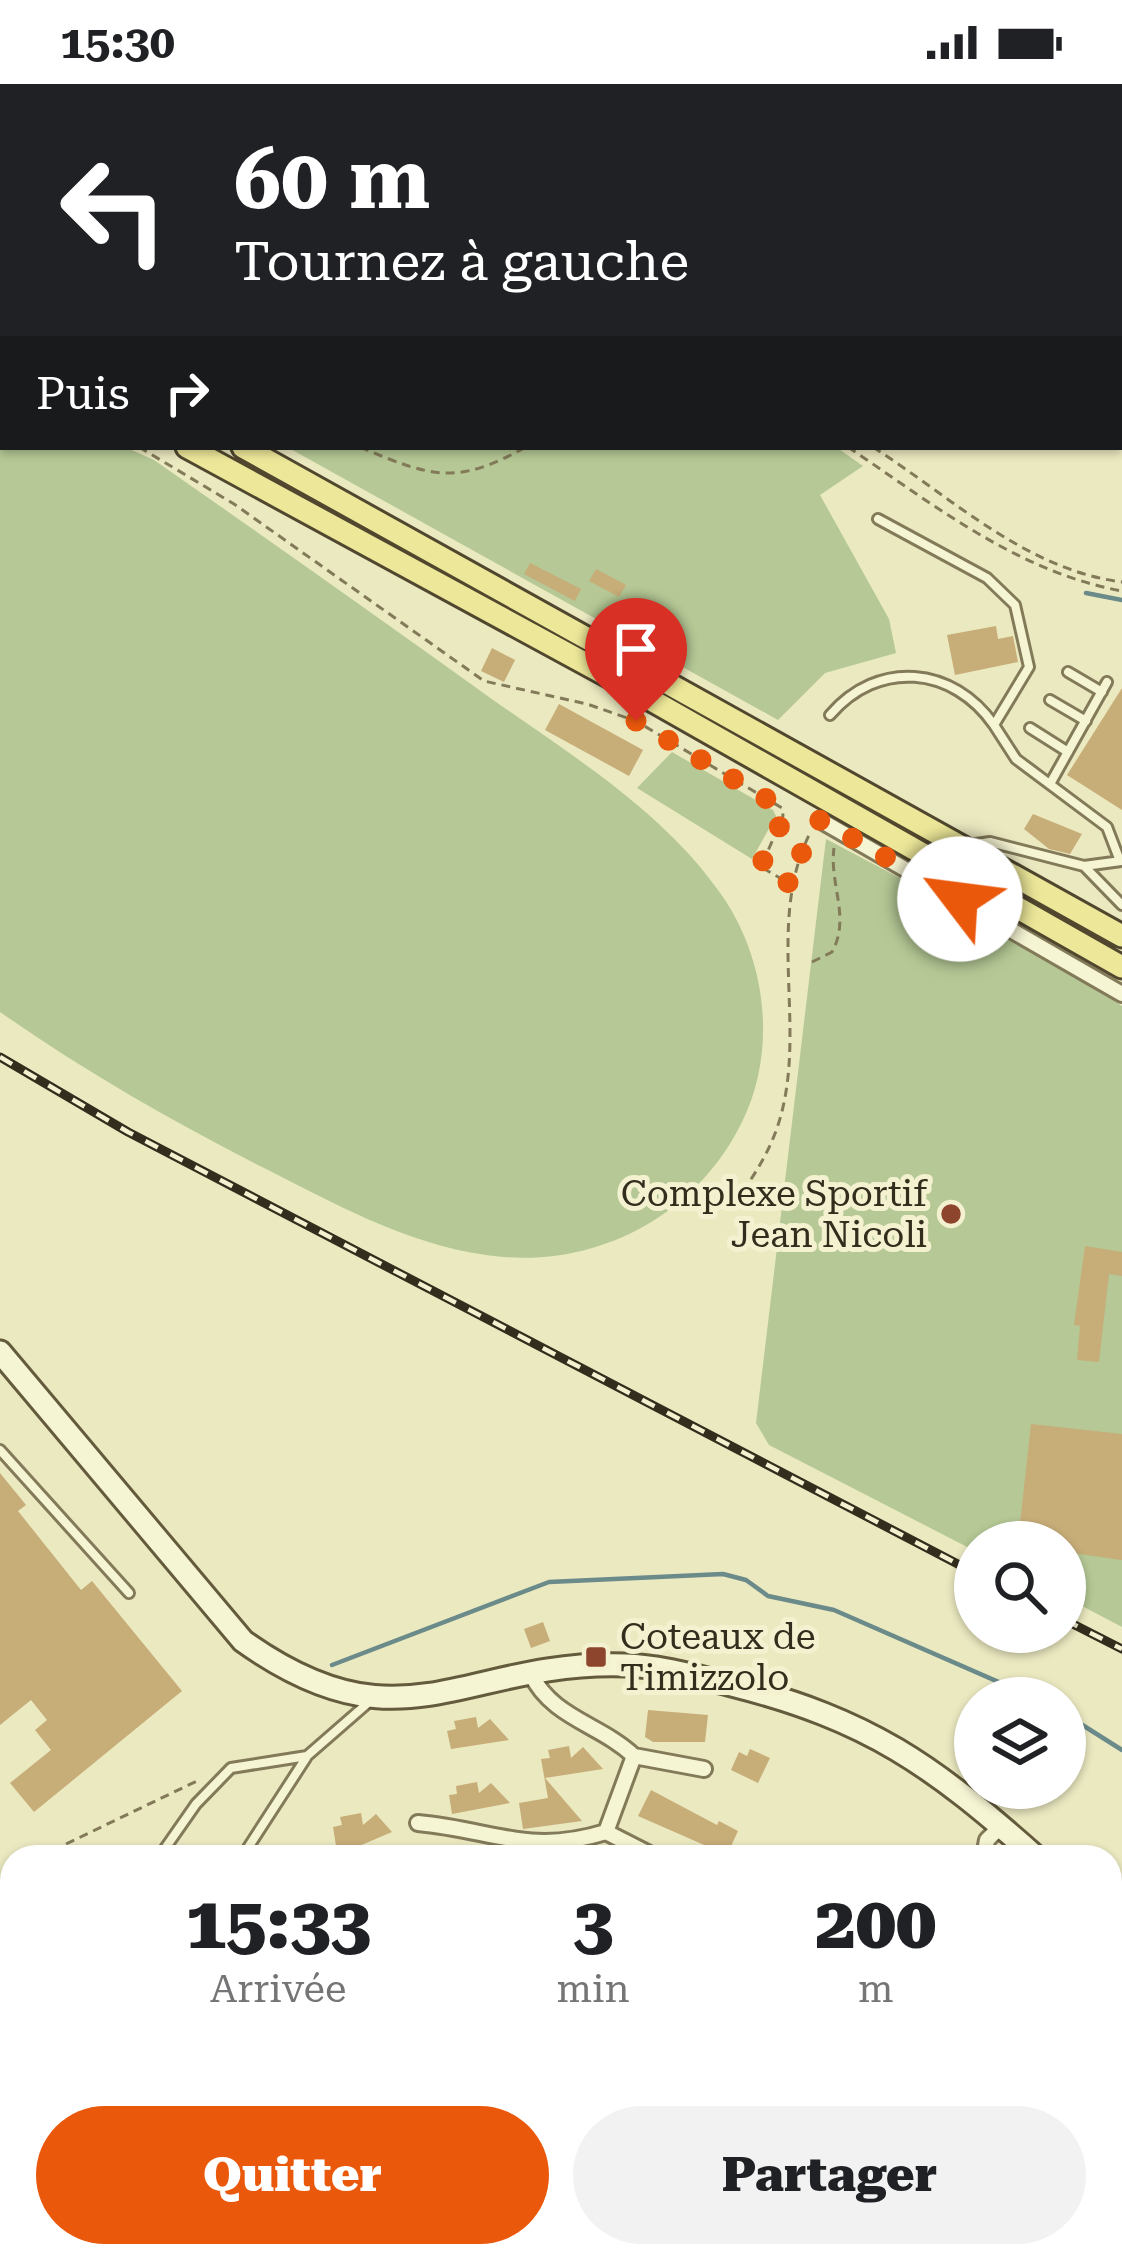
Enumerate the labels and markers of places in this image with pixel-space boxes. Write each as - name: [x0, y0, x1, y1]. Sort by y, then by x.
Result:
- pin: [585, 598, 687, 721]
- place label: Complexe Sportif Jean Nicoli: [621, 1173, 928, 1256]
- marker: Complexe Sportif Jean Nicoli: [938, 1201, 964, 1227]
- place label: Coteaux de Timizzolo: [620, 1616, 816, 1699]
- marker: Coteaux de Timizzolo: [583, 1644, 609, 1670]

